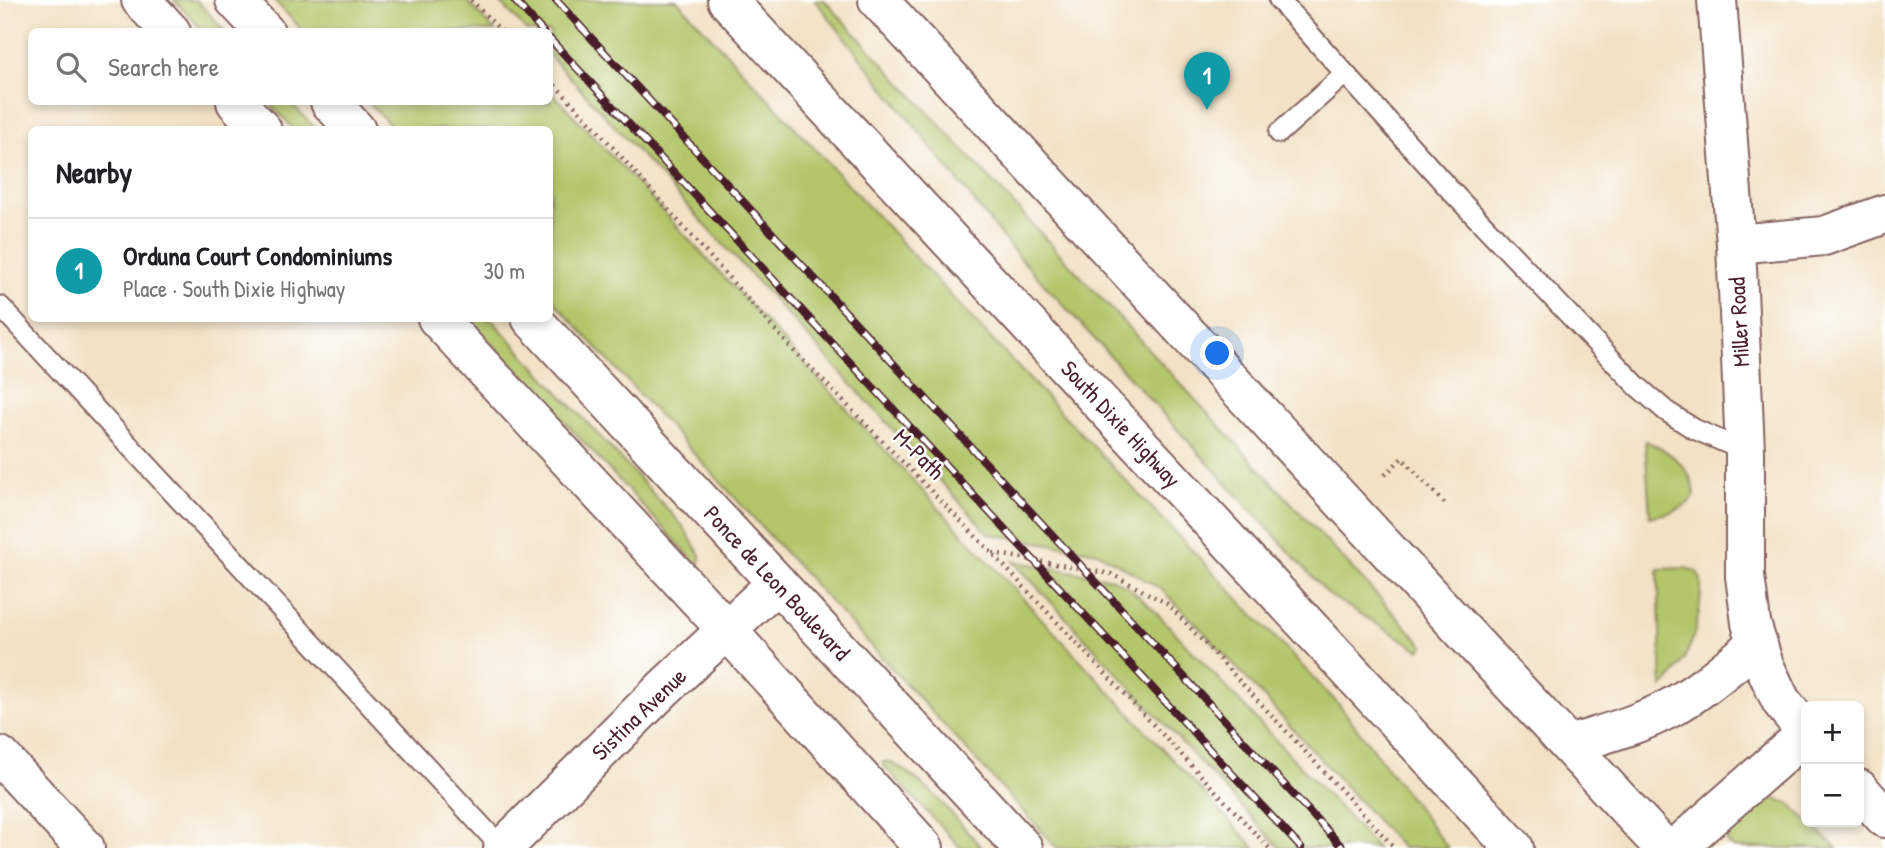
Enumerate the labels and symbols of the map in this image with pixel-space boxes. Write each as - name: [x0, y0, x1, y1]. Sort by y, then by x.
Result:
- pin: 1: [1184, 52, 1230, 110]
- street label: Miller Road: [1721, 276, 1756, 368]
- your location: [1200, 336, 1234, 370]
- street label: South Dixie Highway: [1054, 353, 1188, 494]
- street label: M-Path: [887, 421, 952, 486]
- street label: Ponce de Leon Boulevard: [697, 498, 857, 667]
- street label: Sistina Avenue: [584, 661, 693, 767]

